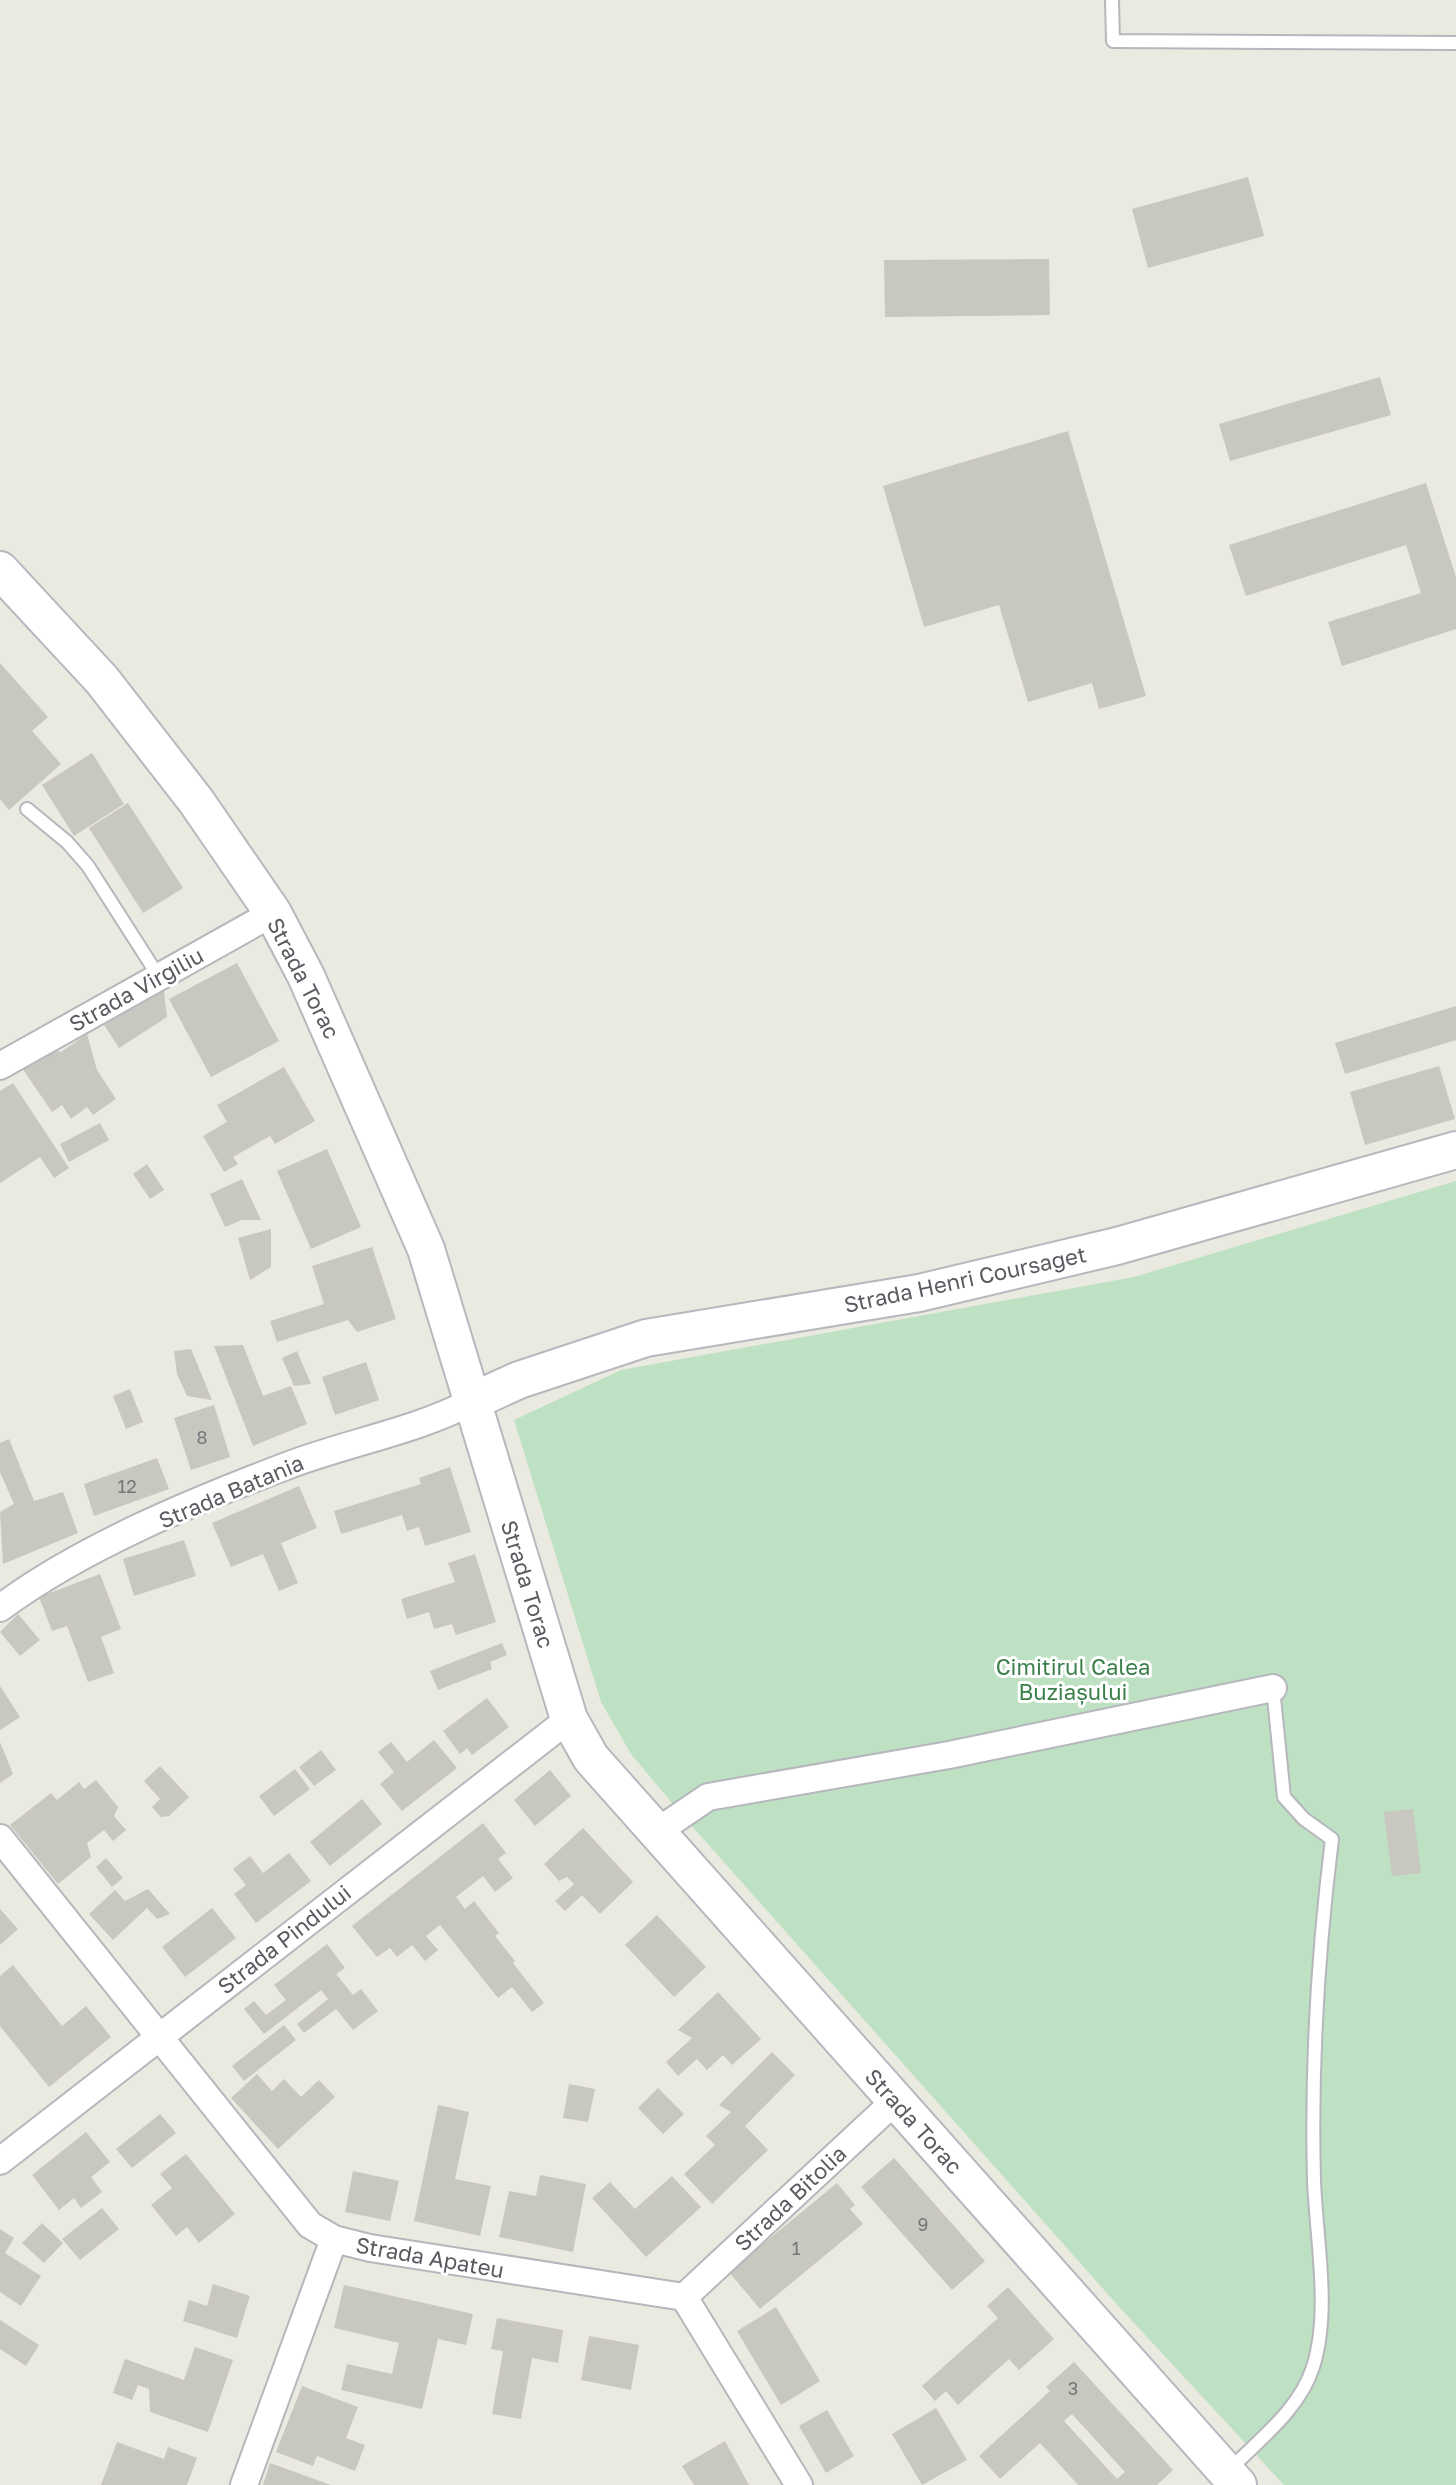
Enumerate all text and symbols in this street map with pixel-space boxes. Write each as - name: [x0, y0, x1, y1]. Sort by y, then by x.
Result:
- street label: Strada Torac: [262, 913, 346, 1043]
- street label: Strada Virgiliu: [64, 941, 208, 1037]
- street label: Strada Henri Coursaget: [841, 1240, 1089, 1318]
- house number: 8: [197, 1426, 207, 1448]
- street label: Strada Batania: [155, 1448, 307, 1534]
- house number: 12: [117, 1475, 137, 1497]
- street label: Strada Torac: [496, 1517, 560, 1651]
- park label: Cimitirul Calea Buziașului: [996, 1653, 1150, 1705]
- street label: Strada Pindului: [212, 1879, 356, 1999]
- street label: Strada Torac: [860, 2063, 968, 2179]
- street label: Strada Bitolia: [729, 2139, 851, 2257]
- house number: 9: [918, 2213, 928, 2235]
- street label: Strada Apateu: [354, 2231, 506, 2283]
- house number: 1: [792, 2237, 801, 2259]
- house number: 3: [1068, 2377, 1078, 2399]

